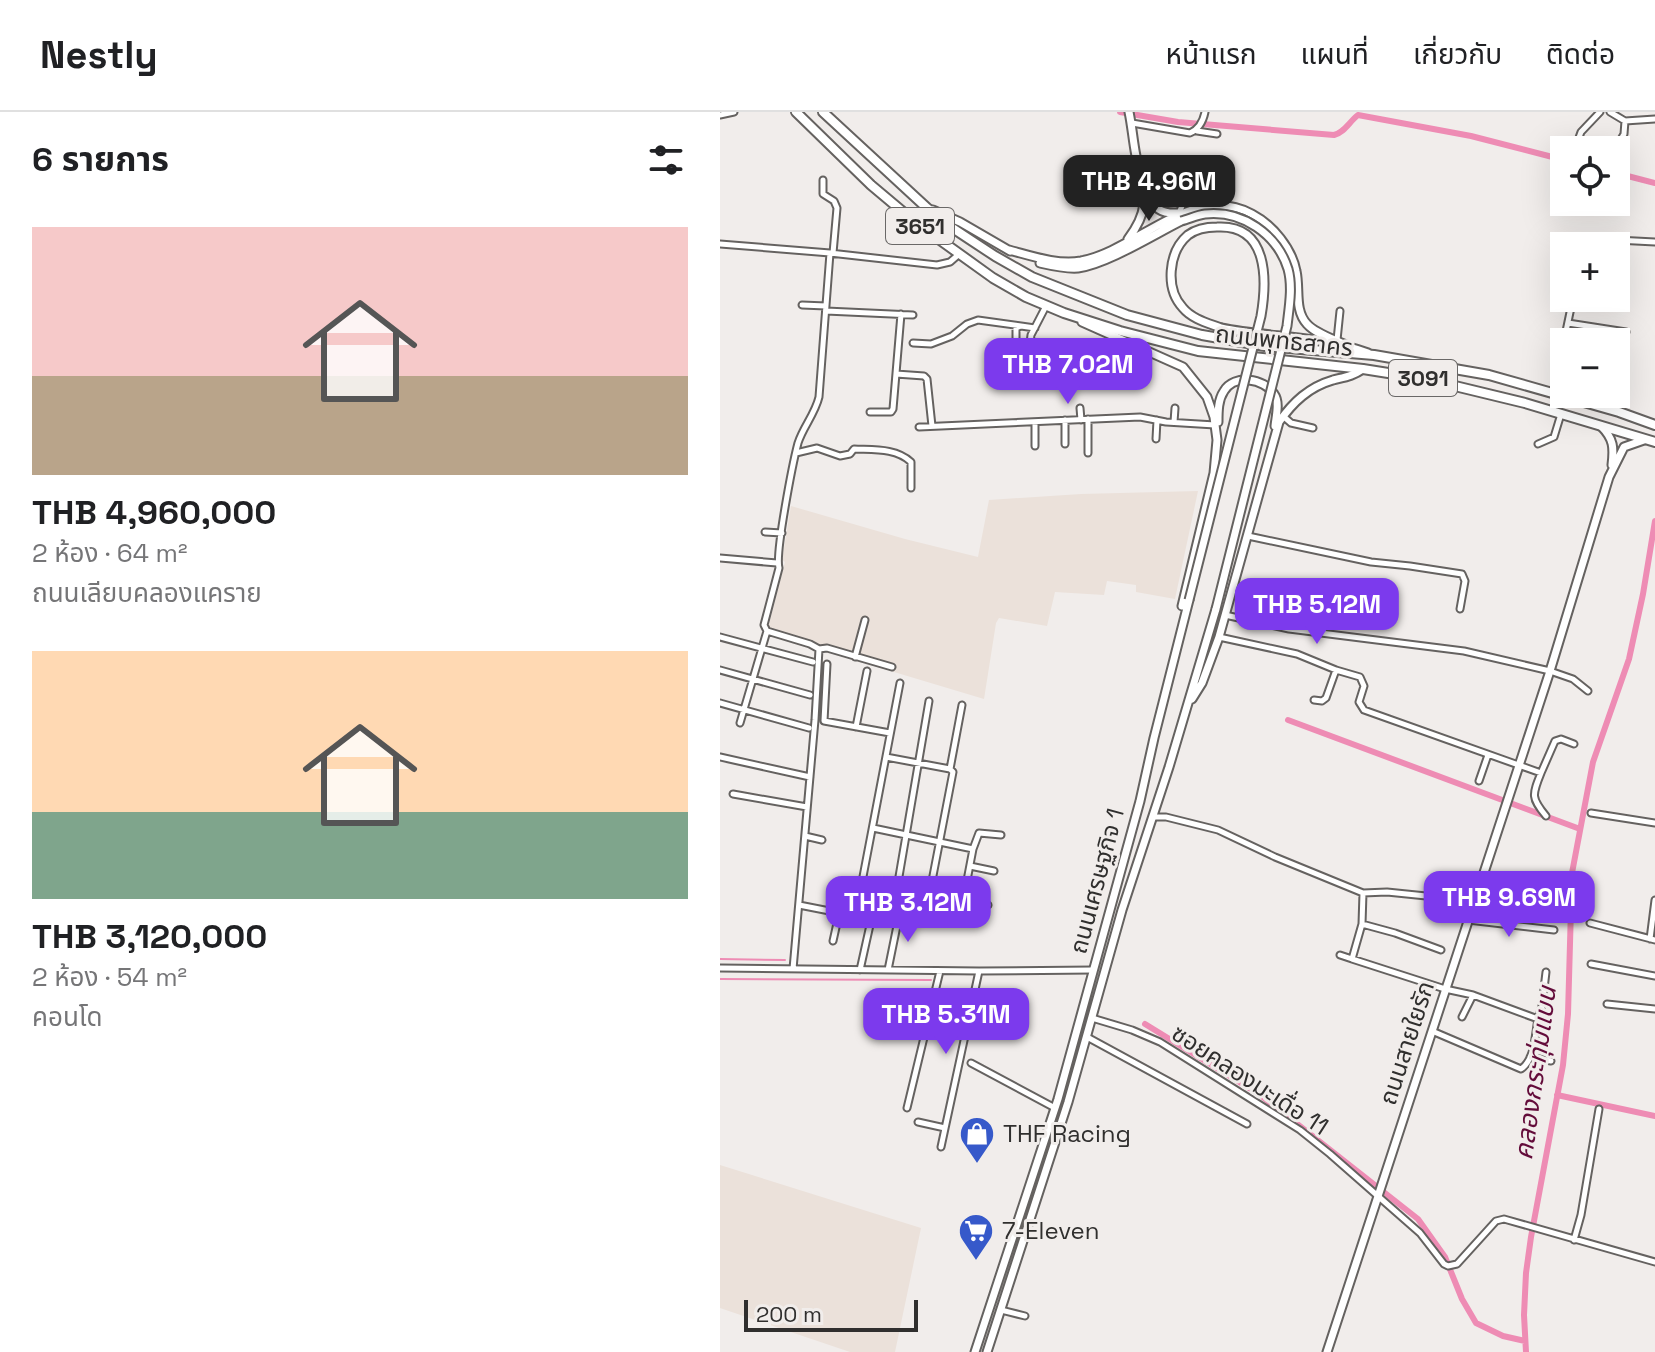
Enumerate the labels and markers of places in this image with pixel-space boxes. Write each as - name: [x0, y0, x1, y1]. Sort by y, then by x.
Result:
- pin: THB 4.96M: [1057, 155, 1241, 223]
- pin: THB 7.02M: [976, 338, 1160, 406]
- pin: THB 5.12M: [1225, 578, 1409, 646]
- pin: THB 9.69M: [1417, 871, 1601, 939]
- pin: THB 3.12M: [816, 876, 1000, 944]
- pin: THB 5.31M: [854, 988, 1038, 1056]
- shop icon: THF Racing: [958, 1115, 996, 1165]
- place label: THF Racing: [1003, 1118, 1131, 1149]
- supermarket icon: 7-Eleven: [957, 1212, 995, 1262]
- place label: 7-Eleven: [1002, 1215, 1100, 1246]

